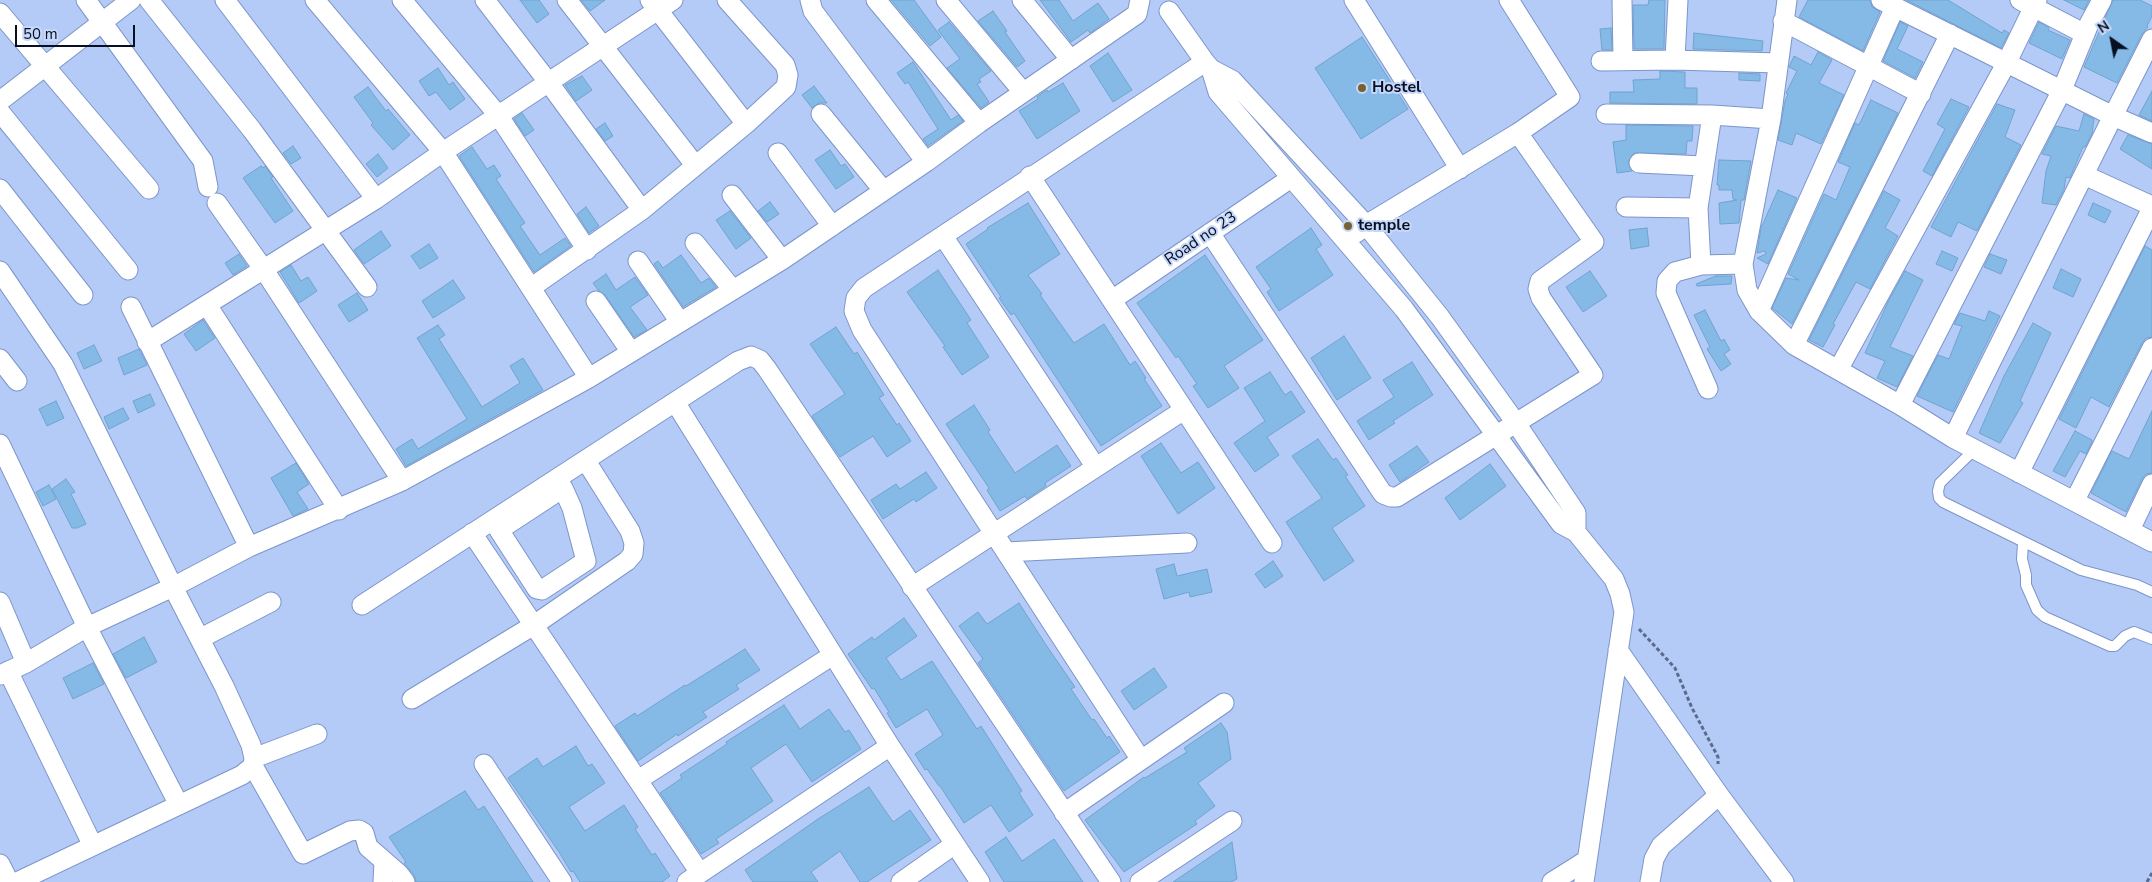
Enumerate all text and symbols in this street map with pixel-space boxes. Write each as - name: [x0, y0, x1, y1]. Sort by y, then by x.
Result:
- scale bar: [18, 15, 138, 47]
- north arrow: [2087, 15, 2137, 65]
- text: N: [2094, 16, 2113, 38]
- text: 50 m: [23, 24, 58, 44]
- place label: Hostel: [1372, 78, 1421, 98]
- marker: Hostel: [1356, 82, 1368, 94]
- street label: Road no 23: [1161, 208, 1241, 270]
- place label: temple: [1358, 216, 1410, 236]
- marker: temple: [1342, 220, 1354, 232]

